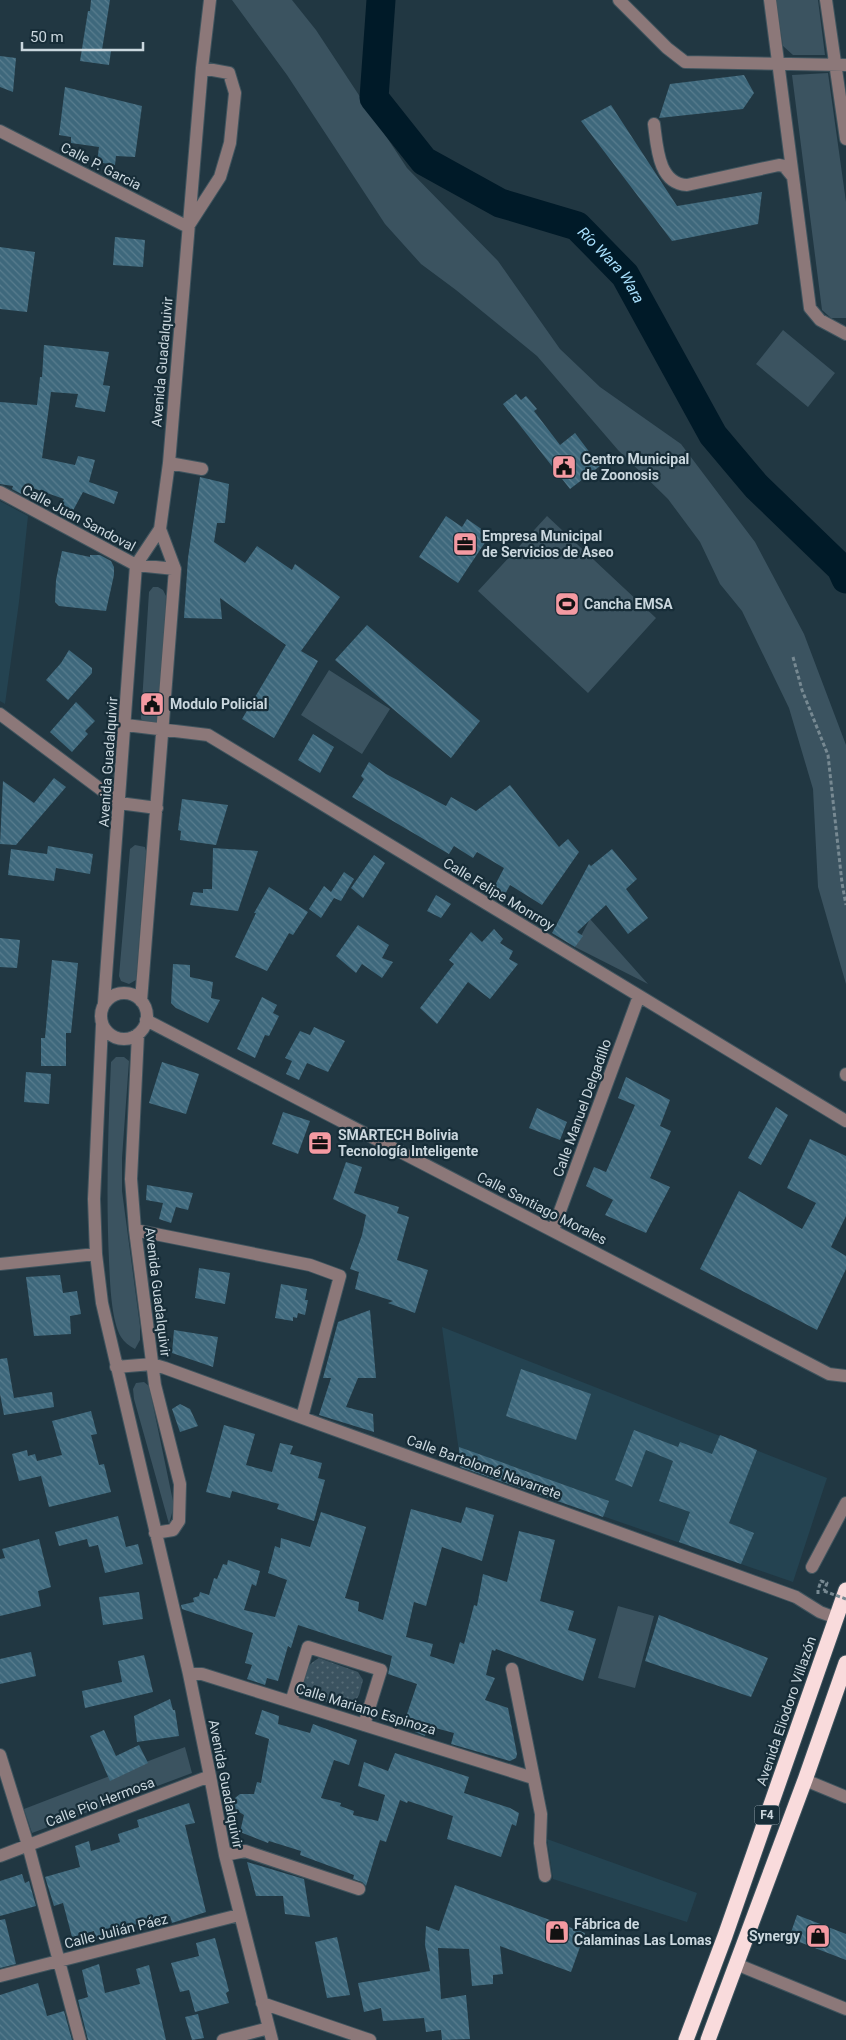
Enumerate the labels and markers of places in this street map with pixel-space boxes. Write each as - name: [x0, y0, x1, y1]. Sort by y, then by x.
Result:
- place label: Centro Municipal de Zoonosis: [582, 451, 689, 483]
- public building icon: Centro Municipal de Zoonosis: [551, 454, 577, 480]
- place label: Empresa Municipal de Servicios de Aseo: [482, 528, 614, 560]
- office icon: Empresa Municipal de Servicios de Aseo: [452, 531, 478, 557]
- sports icon: Cancha EMSA: [554, 591, 580, 617]
- place label: Cancha EMSA: [584, 596, 673, 612]
- public building icon: Modulo Policial: [139, 691, 165, 717]
- place label: Modulo Policial: [170, 696, 267, 712]
- place label: SMARTECH Bolivia Tecnología Inteligente: [338, 1127, 479, 1159]
- office icon: SMARTECH Bolivia Tecnología Inteligente: [307, 1130, 333, 1156]
- place label: Fábrica de Calaminas Las Lomas: [574, 1916, 712, 1948]
- shop icon: Fábrica de Calaminas Las Lomas: [544, 1919, 570, 1945]
- shop icon: Synergy: [805, 1923, 831, 1949]
- place label: Synergy: [749, 1928, 801, 1944]

